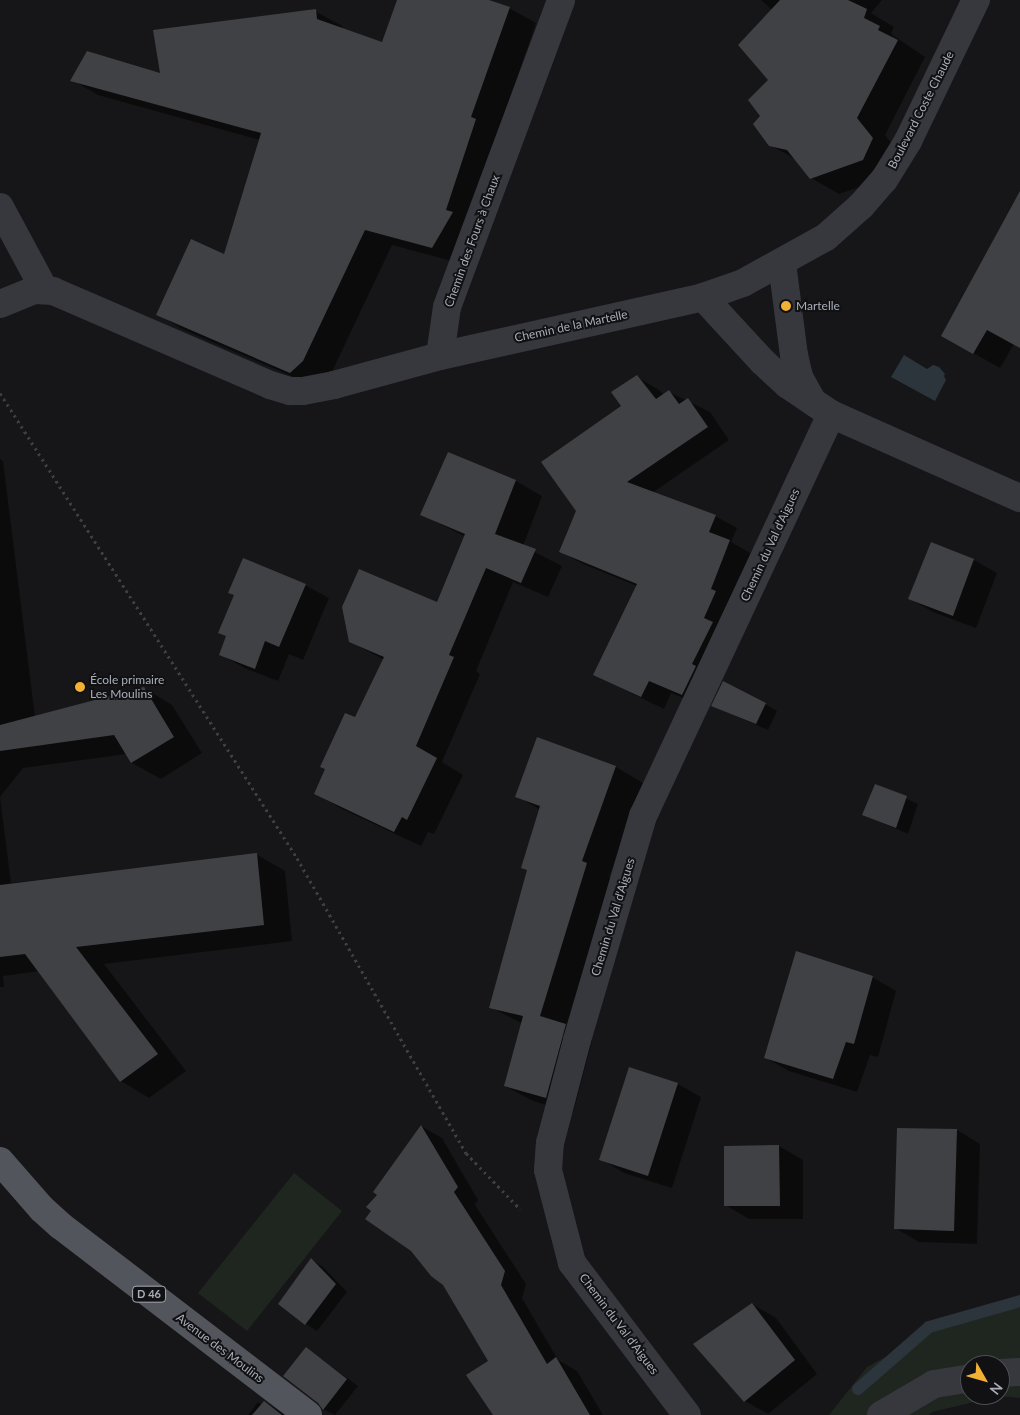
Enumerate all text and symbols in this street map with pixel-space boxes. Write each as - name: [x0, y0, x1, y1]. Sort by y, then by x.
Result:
- street label: Boulevard Coste Chaude: [885, 49, 957, 171]
- street label: Chemin des Fours à Chaux: [441, 173, 503, 309]
- place label: Martelle: [796, 299, 840, 313]
- marker: Martelle: [780, 300, 792, 312]
- street label: Chemin de la Martelle: [513, 307, 629, 345]
- street label: Chemin du Val d'Aigues: [737, 486, 803, 604]
- place label: École primaire Les Moulins: [90, 673, 164, 701]
- marker: École primaire Les Moulins: [74, 681, 86, 693]
- street label: Chemin du Val d'Aigues: [588, 856, 638, 978]
- street label: Chemin du Val d'Aigues: [576, 1271, 662, 1377]
- road number: D 46: [132, 1286, 166, 1302]
- street label: Avenue des Moulins: [173, 1310, 267, 1386]
- north arrow: [960, 1355, 1010, 1405]
- text: N: [986, 1379, 1006, 1398]

